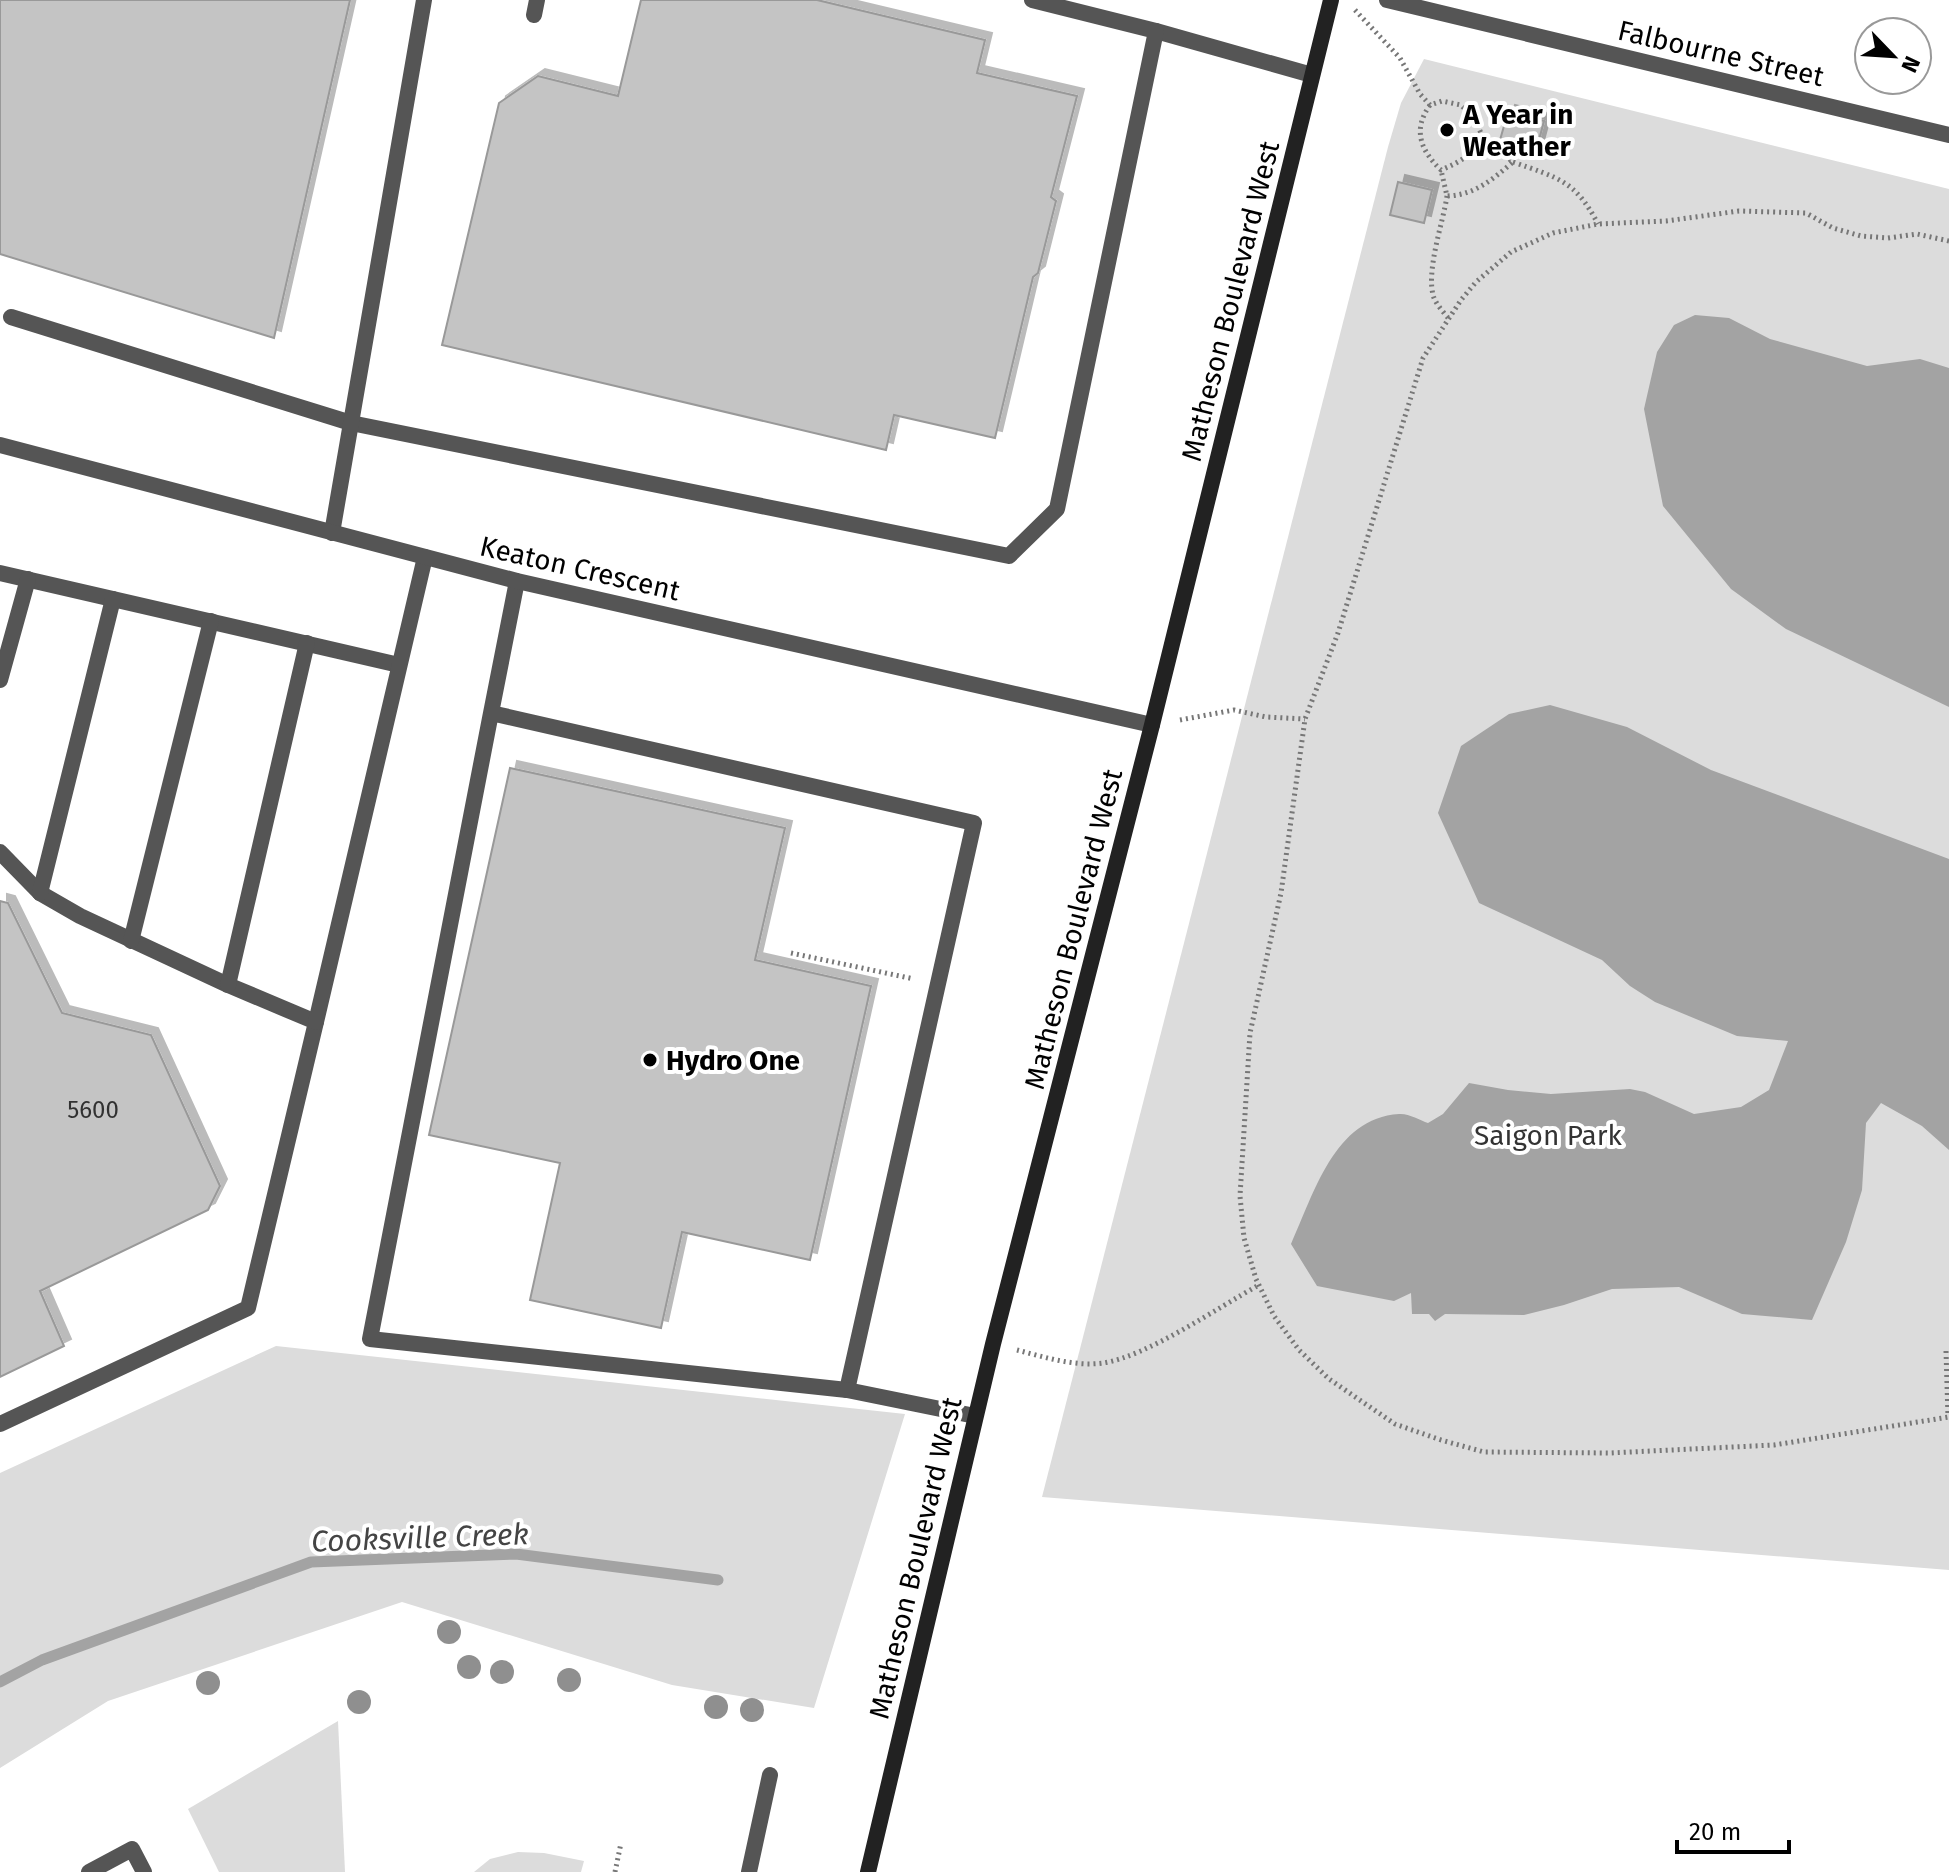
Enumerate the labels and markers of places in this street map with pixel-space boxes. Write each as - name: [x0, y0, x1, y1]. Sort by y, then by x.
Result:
- place label: A Year in Weather: [1462, 98, 1573, 163]
- marker: A Year in Weather: [1438, 121, 1456, 139]
- place label: Hydro One: [666, 1044, 800, 1077]
- marker: Hydro One: [641, 1051, 659, 1069]

